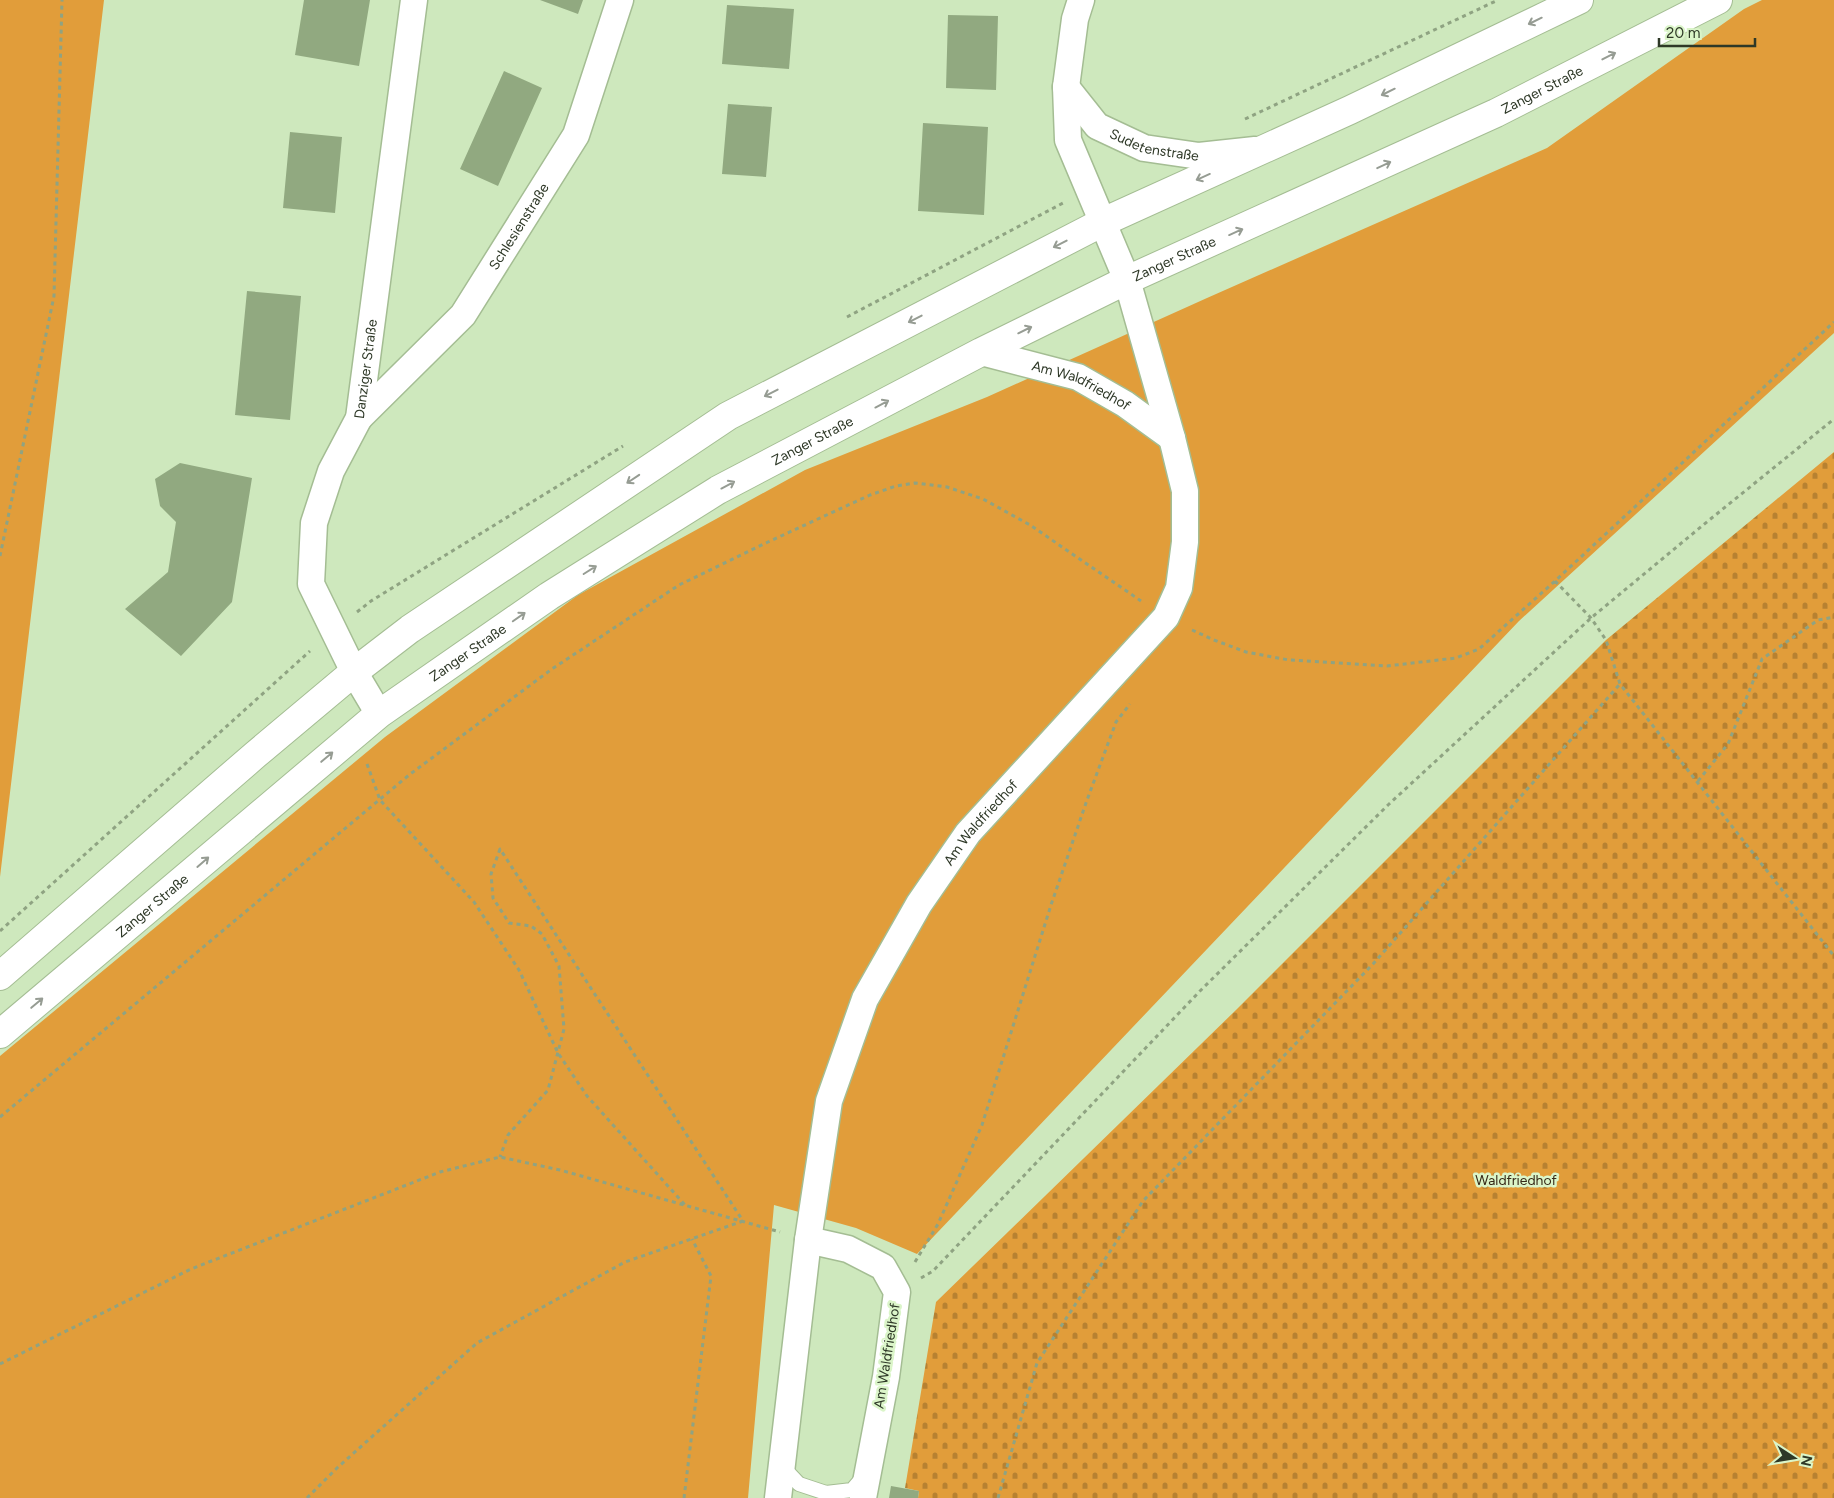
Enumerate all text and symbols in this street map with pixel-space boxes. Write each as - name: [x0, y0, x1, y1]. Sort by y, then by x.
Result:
- scale bar: [1659, 15, 1755, 47]
- one-way arrow: [1528, 17, 1543, 26]
- text: 20 m: [1666, 24, 1700, 42]
- one-way arrow: [1601, 51, 1616, 61]
- street label: Zanger Straße: [1498, 62, 1586, 117]
- one-way arrow: [1381, 87, 1396, 97]
- street label: Sudetenstraße: [1107, 125, 1200, 164]
- one-way arrow: [1376, 159, 1391, 169]
- one-way arrow: [1196, 172, 1211, 182]
- street label: Schlesienstraße: [485, 180, 552, 273]
- one-way arrow: [1228, 226, 1243, 236]
- street label: Zanger Straße: [1130, 232, 1219, 285]
- one-way arrow: [1052, 239, 1067, 249]
- one-way arrow: [908, 314, 923, 324]
- street label: Danziger Straße: [350, 318, 380, 420]
- one-way arrow: [1017, 325, 1032, 335]
- street label: Am Waldfriedhof: [1030, 357, 1135, 414]
- one-way arrow: [764, 389, 779, 398]
- one-way arrow: [874, 399, 889, 409]
- street label: Zanger Straße: [769, 412, 856, 469]
- one-way arrow: [627, 474, 641, 484]
- one-way arrow: [721, 480, 736, 490]
- one-way arrow: [583, 565, 597, 575]
- one-way arrow: [512, 612, 526, 622]
- street label: Zanger Straße: [426, 620, 510, 685]
- one-way arrow: [320, 752, 333, 763]
- street label: Am Waldfriedhof: [940, 776, 1022, 868]
- one-way arrow: [196, 857, 209, 868]
- street label: Zanger Straße: [112, 870, 192, 941]
- one-way arrow: [31, 997, 44, 1008]
- park label: Waldfriedhof: [1475, 1172, 1558, 1189]
- street label: Am Waldfriedhof: [870, 1301, 904, 1410]
- north arrow: [1769, 1433, 1819, 1483]
- text: N: [1797, 1454, 1816, 1468]

